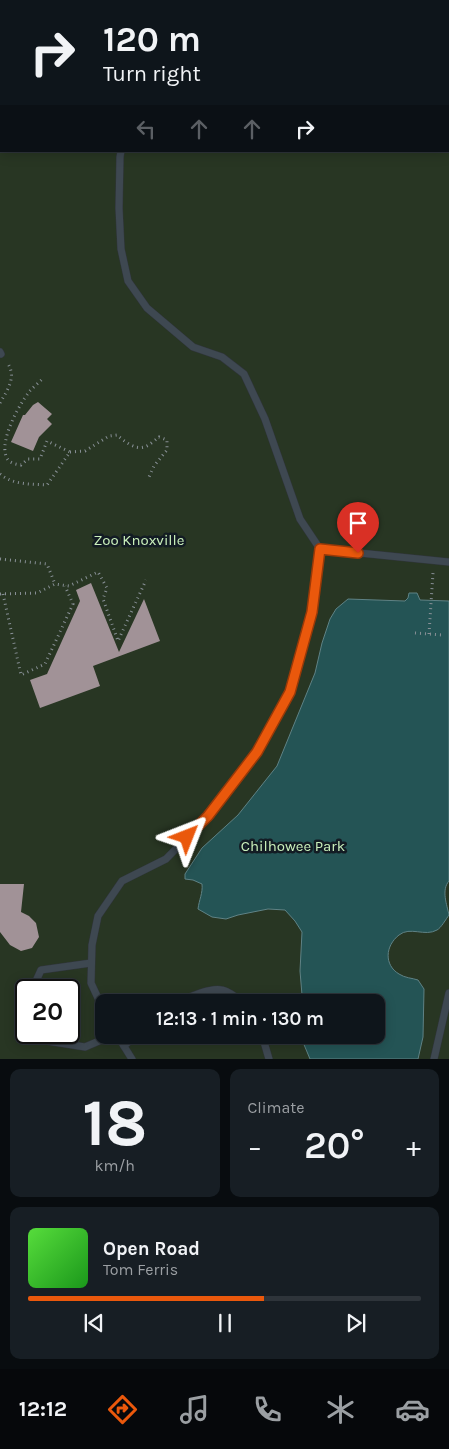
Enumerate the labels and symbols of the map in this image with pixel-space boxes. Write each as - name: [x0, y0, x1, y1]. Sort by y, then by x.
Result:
- pin: [337, 502, 379, 553]
- park label: Zoo Knoxville: [94, 531, 184, 549]
- position arrow: [160, 810, 212, 862]
- park label: Chilhowee Park: [241, 837, 345, 855]
- speed limit sign: 20: [15, 979, 80, 1044]

